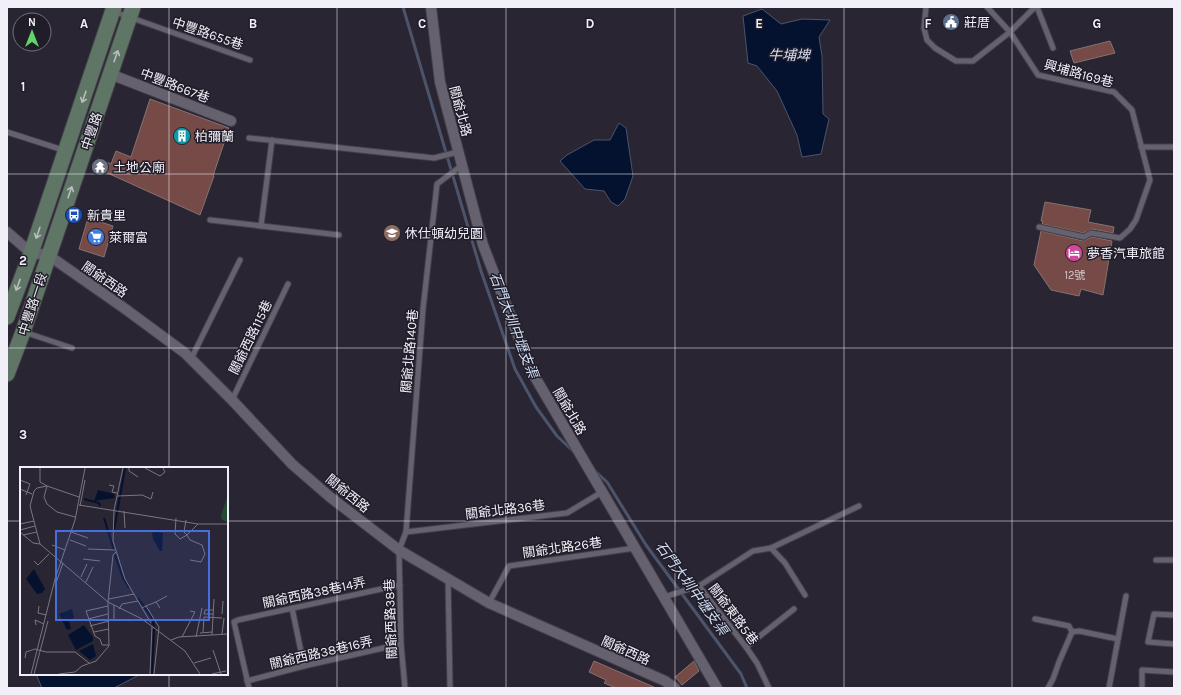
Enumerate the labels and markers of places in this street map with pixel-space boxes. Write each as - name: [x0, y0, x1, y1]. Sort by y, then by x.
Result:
- public building icon: 莊厝: [941, 12, 961, 32]
- place label: 莊厝: [964, 15, 990, 30]
- building icon: 柏彌蘭: [172, 126, 192, 146]
- place label: 柏彌蘭: [195, 129, 234, 144]
- temple icon: 土地公廟: [90, 157, 110, 177]
- place label: 土地公廟: [113, 160, 165, 175]
- bus stop icon: 新貴里: [64, 205, 84, 225]
- place label: 新貴里: [87, 208, 126, 223]
- school or university icon: 休仕頓幼兒園: [382, 223, 402, 243]
- place label: 休仕頓幼兒園: [405, 226, 483, 241]
- supermarket icon: 萊爾富: [86, 227, 106, 247]
- place label: 萊爾富: [109, 230, 148, 245]
- hotel icon: 夢香汽車旅館: [1064, 243, 1084, 263]
- place label: 夢香汽車旅館: [1087, 246, 1165, 261]

